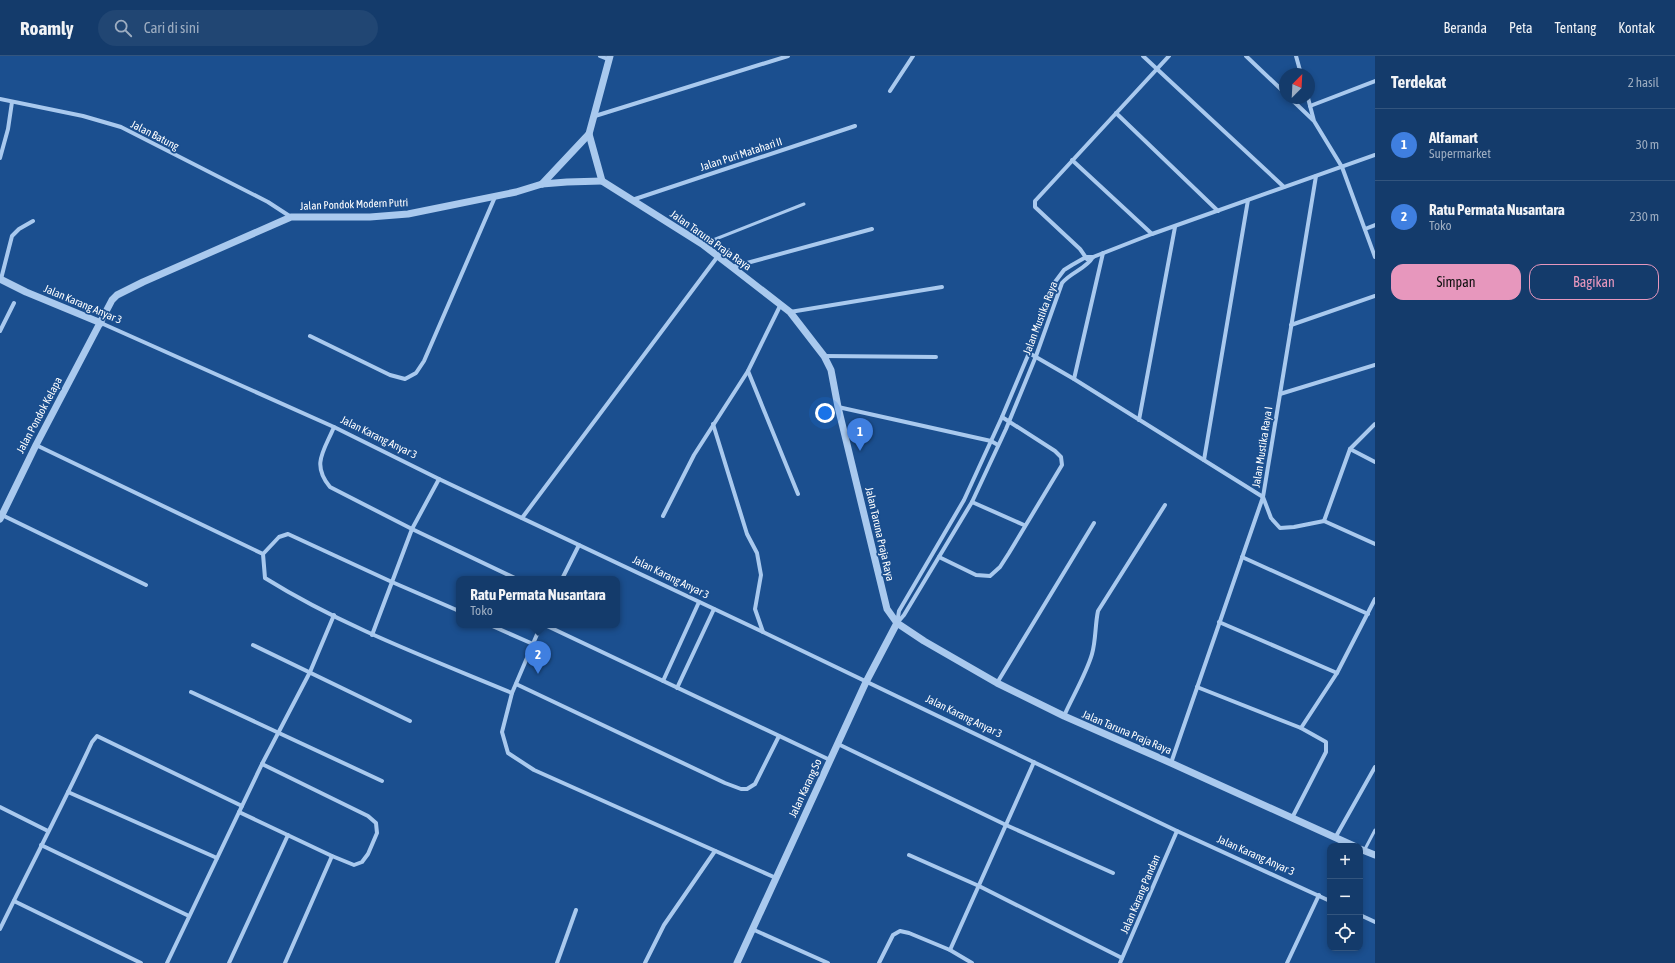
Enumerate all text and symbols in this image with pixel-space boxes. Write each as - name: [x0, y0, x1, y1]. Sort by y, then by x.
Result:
- search box: [98, 10, 378, 46]
- text: Roamly: [20, 17, 74, 39]
- icon: search: [112, 17, 134, 39]
- text: Cari di sini: [144, 19, 199, 36]
- text: Beranda: [1444, 20, 1487, 36]
- text: Peta: [1509, 20, 1533, 36]
- text: Tentang: [1555, 20, 1596, 36]
- text: Kontak: [1618, 20, 1655, 36]
- north arrow: [1279, 68, 1315, 104]
- text: Terdekat: [1391, 72, 1446, 92]
- text: 2 hasil: [1628, 75, 1659, 90]
- street label: Jalan Batung: [129, 118, 181, 152]
- text: Alfamart: [1429, 129, 1478, 146]
- street label: Jalan Puri Matahari II: [698, 135, 784, 173]
- text: 1: [1401, 137, 1407, 152]
- text: 30 m: [1636, 137, 1659, 152]
- text: Supermarket: [1429, 146, 1491, 161]
- street label: Jalan Pondok Modern Putri: [300, 196, 408, 212]
- text: Ratu Permata Nusantara: [1429, 201, 1565, 218]
- street label: Jalan Taruna Praja Raya: [668, 208, 754, 272]
- text: 2: [1401, 209, 1407, 224]
- text: 230 m: [1630, 209, 1659, 224]
- text: Toko: [1429, 218, 1452, 233]
- button: Simpan: [1391, 264, 1521, 300]
- button: Bagikan: [1529, 264, 1659, 300]
- street label: Jalan Mustika Raya: [1021, 280, 1059, 356]
- street label: Jalan Karang Anyar 3: [42, 282, 124, 326]
- street label: Jalan Pondok Kelapa: [14, 375, 64, 455]
- your location: [815, 403, 835, 423]
- street label: Jalan Mustika Raya I: [1250, 406, 1274, 488]
- street label: Jalan Karang Anyar 3: [339, 413, 419, 461]
- pin: 1: [847, 418, 873, 451]
- street label: Jalan Taruna Praja Raya: [863, 486, 897, 582]
- street label: Jalan Karang Anyar 3: [631, 553, 711, 601]
- popup: [456, 576, 620, 628]
- text: Ratu Permata Nusantara: [470, 586, 606, 603]
- text: Toko: [470, 603, 493, 618]
- pin: 2: [525, 641, 551, 674]
- street label: Jalan Karang Anyar 3: [924, 692, 1004, 740]
- street label: Jalan Taruna Praja Raya: [1080, 708, 1174, 756]
- street label: Jalan Karang So: [786, 757, 824, 819]
- street label: Jalan Karang Anyar 3: [1215, 832, 1297, 878]
- map controls: [1327, 843, 1363, 951]
- button: +: [1327, 843, 1363, 879]
- street label: Jalan Karang Pandan: [1118, 853, 1162, 935]
- button: −: [1327, 879, 1363, 915]
- button: locate: [1327, 915, 1363, 951]

